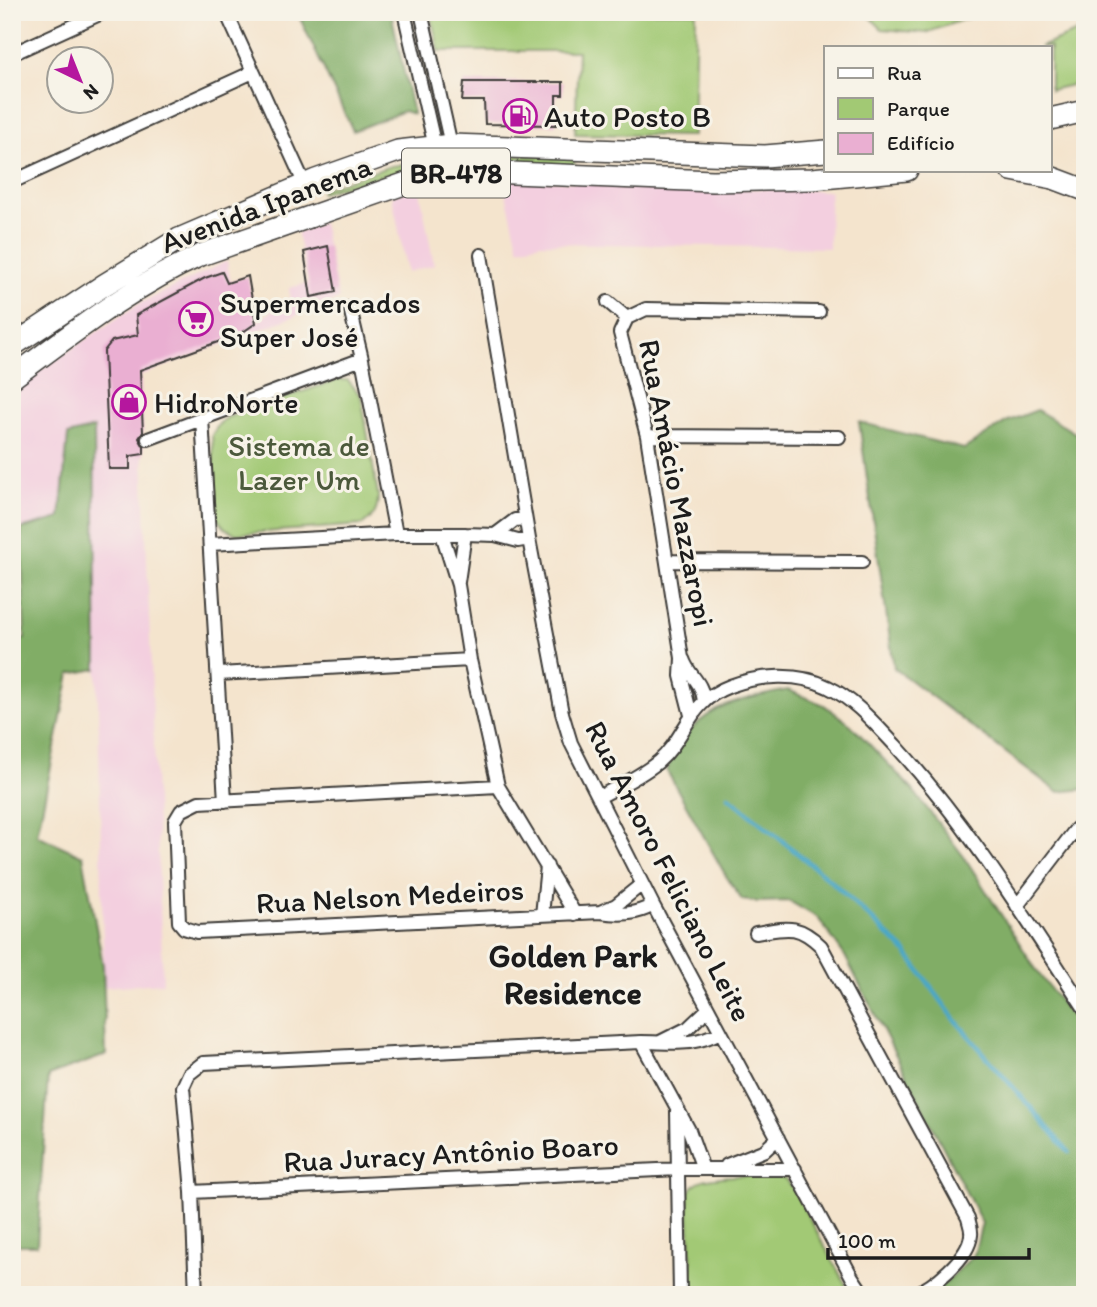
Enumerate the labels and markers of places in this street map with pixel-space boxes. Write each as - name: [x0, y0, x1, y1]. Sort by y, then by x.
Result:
- fuel station icon: Auto Posto B: [501, 97, 539, 135]
- place label: Auto Posto B: [544, 98, 711, 135]
- place label: Supermercados Super José: [220, 284, 421, 355]
- supermarket icon: Supermercados Super José: [177, 300, 215, 338]
- shop icon: HidroNorte: [110, 383, 148, 421]
- place label: HidroNorte: [154, 384, 299, 421]

